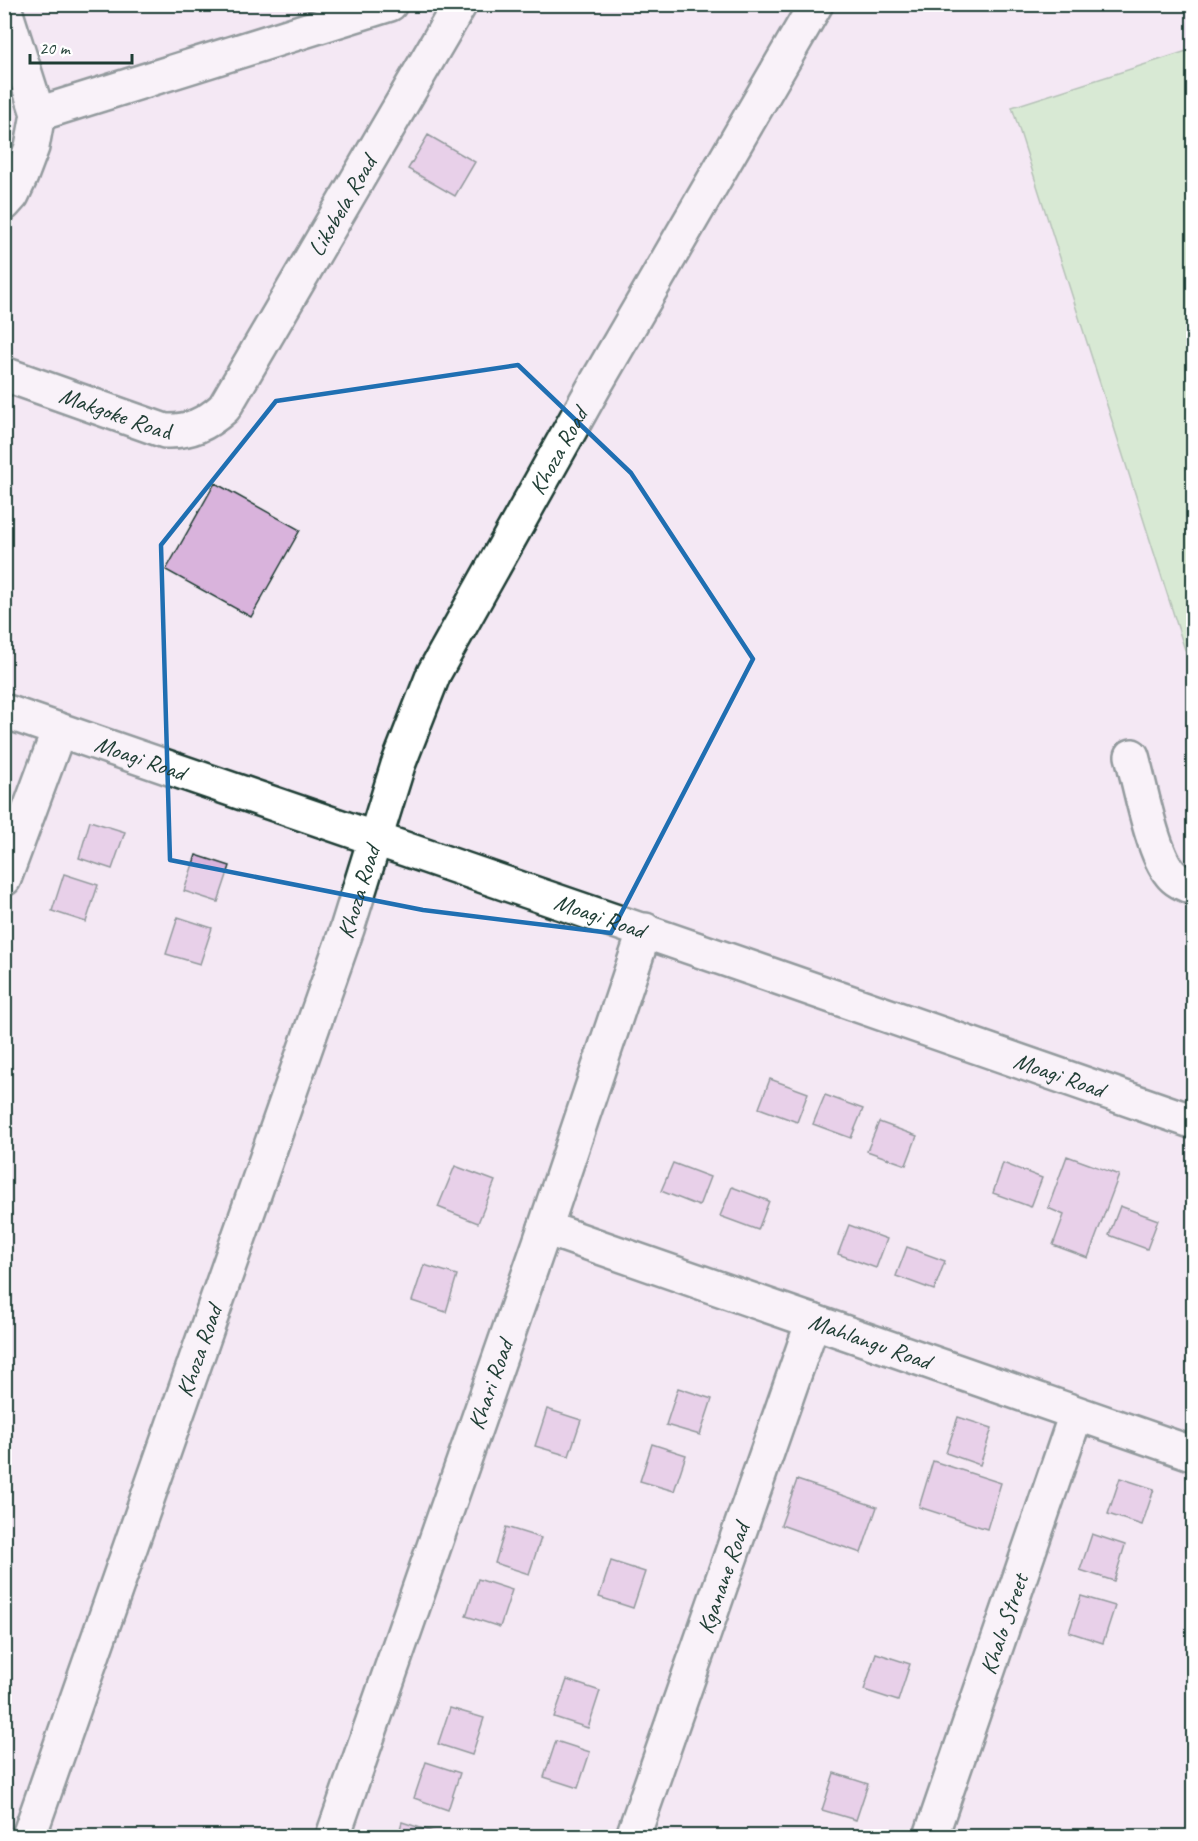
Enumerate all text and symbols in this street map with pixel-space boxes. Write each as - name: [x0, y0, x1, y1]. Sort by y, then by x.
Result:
- scale bar: [30, 27, 132, 65]
- text: 20 m: [39, 37, 72, 59]
- street label: Likobela Road: [301, 147, 385, 262]
- street label: Makgoke Road: [55, 380, 174, 446]
- street label: Khoza Road: [522, 399, 596, 500]
- street label: Moagi Road: [91, 728, 193, 789]
- street label: Khoza Road: [330, 839, 388, 942]
- street label: Moagi Road: [551, 886, 652, 946]
- street label: Moagi Road: [1010, 1045, 1112, 1106]
- street label: Khoza Road: [169, 1298, 230, 1401]
- street label: Mahlangu Road: [805, 1306, 938, 1377]
- street label: Khari Road: [461, 1332, 521, 1434]
- street label: Kganane Road: [690, 1516, 757, 1638]
- street label: Khalo Street: [973, 1568, 1036, 1678]

